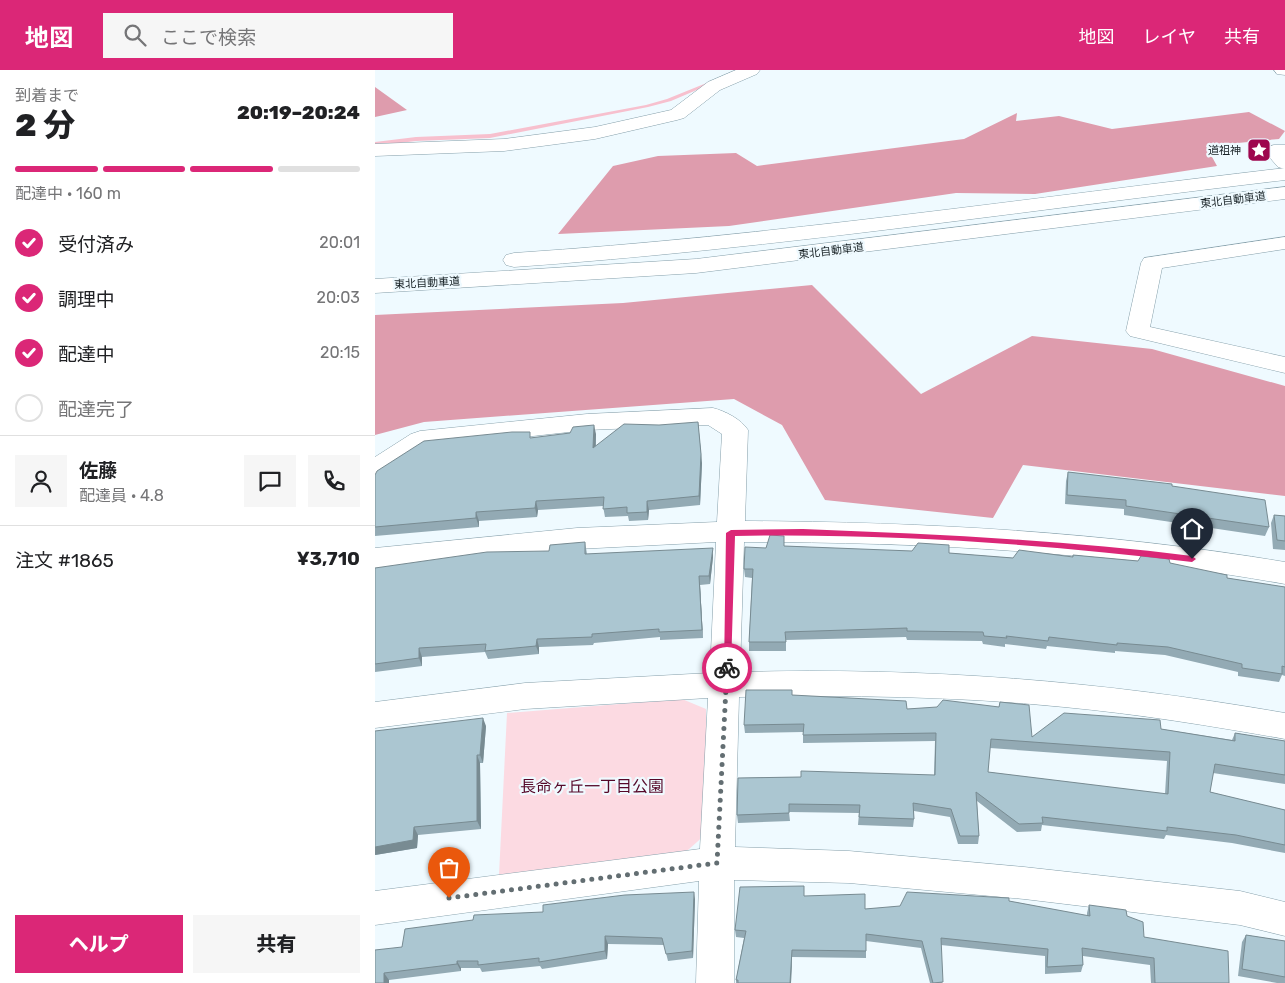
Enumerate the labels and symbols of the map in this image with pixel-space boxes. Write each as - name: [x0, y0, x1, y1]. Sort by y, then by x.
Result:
- place icon: 道祖神: [1246, 137, 1272, 163]
- place label: 道祖神: [1208, 144, 1241, 157]
- street label: 東北自動車道: [1199, 190, 1267, 210]
- street label: 東北自動車道: [797, 241, 865, 261]
- street label: 東北自動車道: [394, 275, 460, 291]
- pin: [1171, 508, 1213, 559]
- courier: [702, 643, 752, 693]
- park label: 長命ヶ丘一丁目公園: [520, 777, 664, 796]
- pin: [428, 847, 470, 898]

